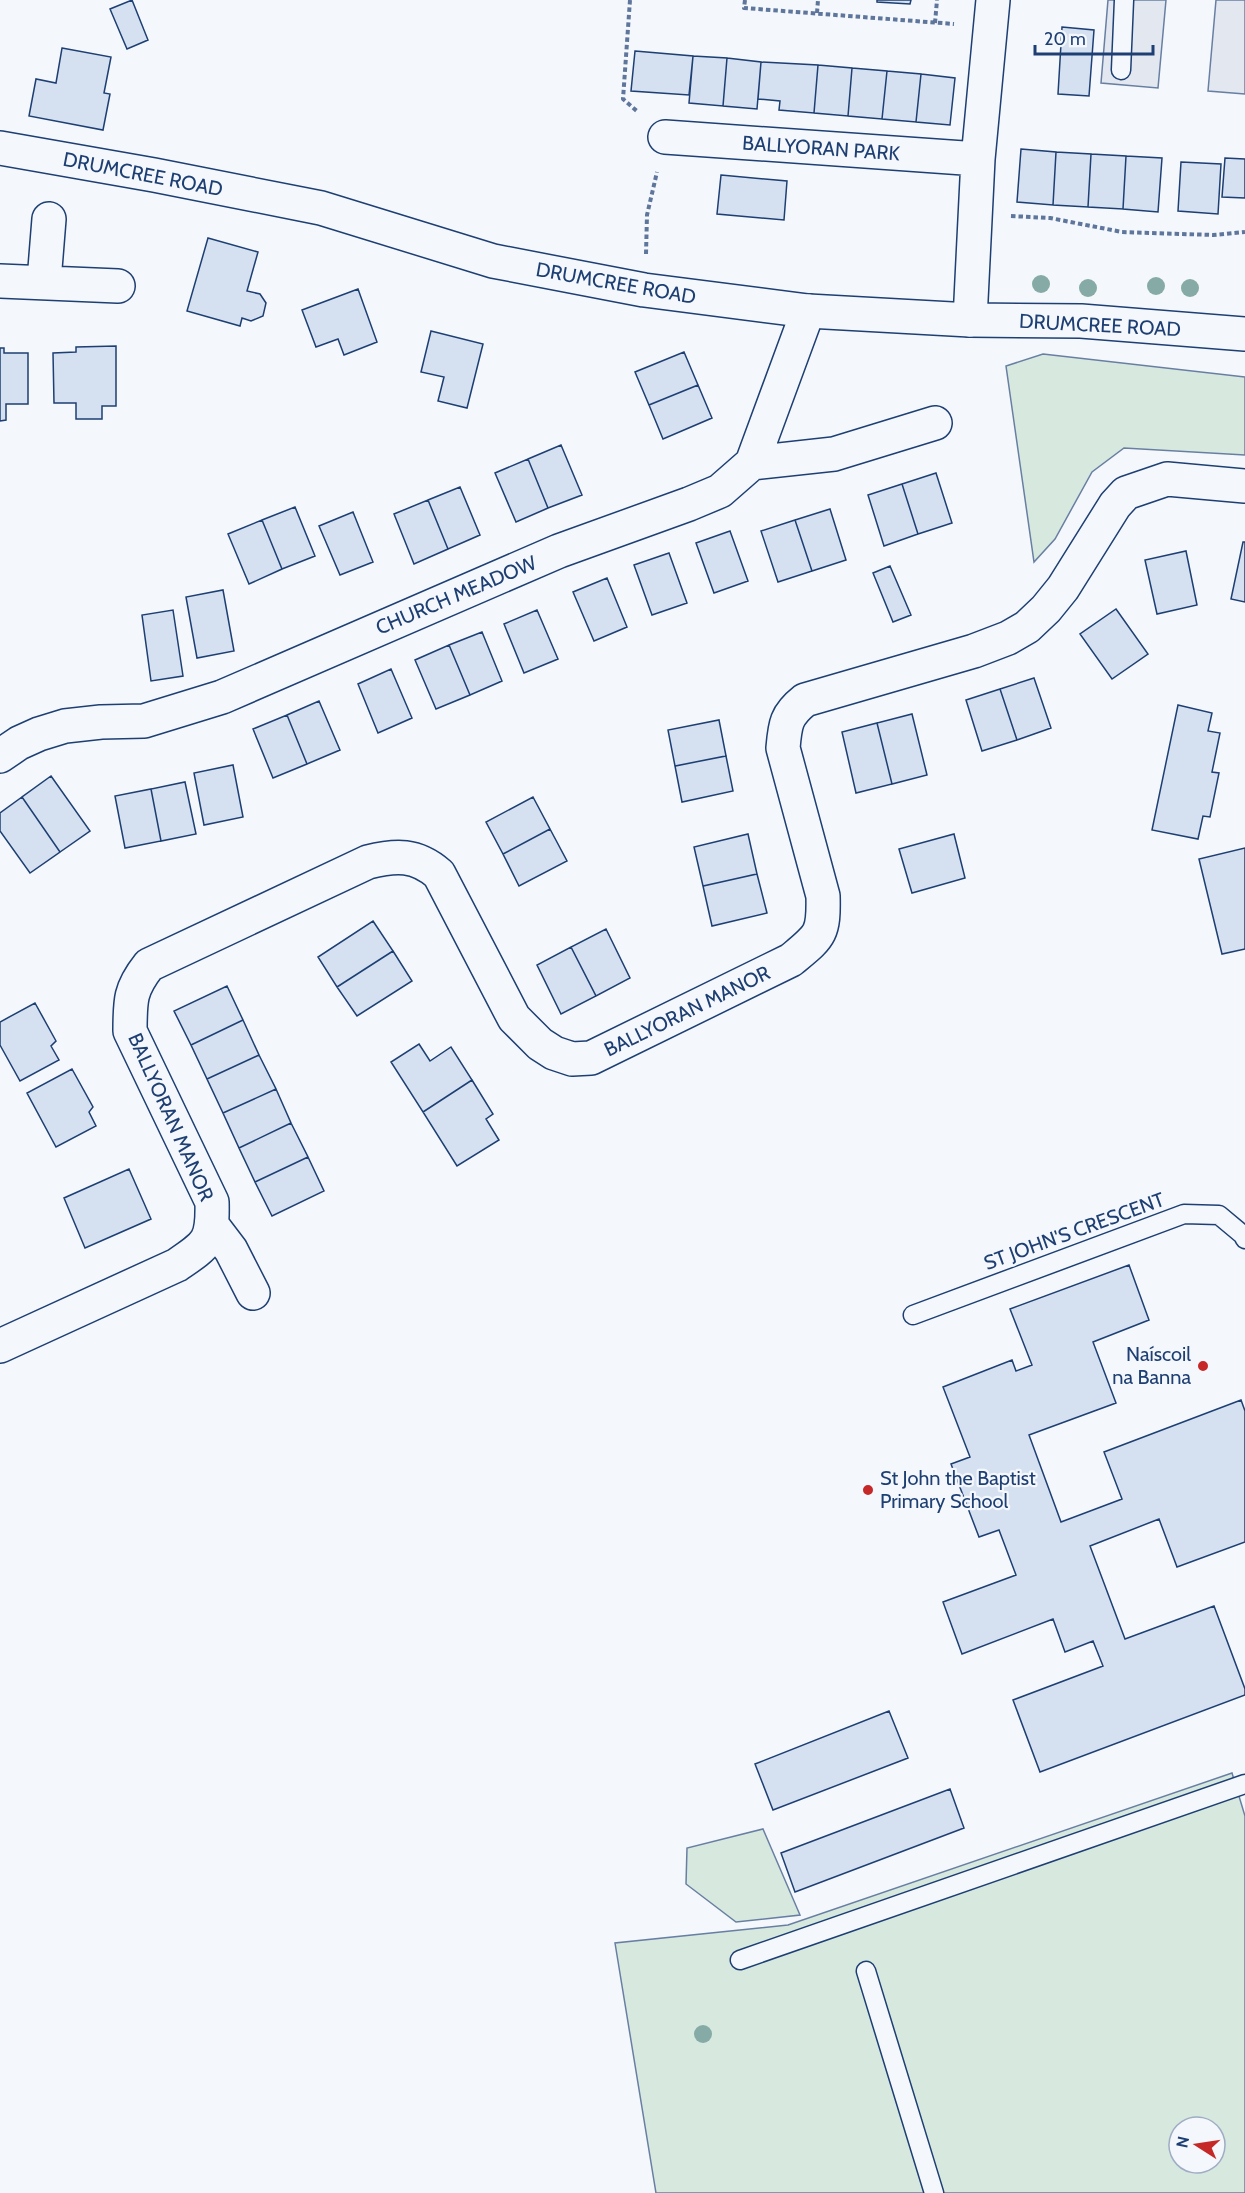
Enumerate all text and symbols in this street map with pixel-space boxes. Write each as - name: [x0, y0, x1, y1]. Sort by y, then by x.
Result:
- scale bar: [1035, 18, 1154, 56]
- text: 20 m: [1044, 28, 1086, 50]
- street label: BALLYORAN PARK: [741, 131, 901, 166]
- street label: DRUMCREE ROAD: [61, 147, 225, 201]
- street label: DRUMCREE ROAD: [534, 257, 698, 309]
- street label: DRUMCREE ROAD: [1018, 309, 1182, 341]
- street label: CHURCH MEADOW: [372, 550, 540, 640]
- street label: BALLYORAN MANOR: [600, 960, 774, 1062]
- street label: BALLYORAN MANOR: [123, 1029, 219, 1205]
- street label: ST JOHN'S CRESCENT: [980, 1187, 1168, 1275]
- place label: Naíscoil na Banna: [1112, 1342, 1191, 1389]
- marker: Naíscoil na Banna: [1196, 1359, 1210, 1373]
- place label: St John the Baptist Primary School: [880, 1466, 1036, 1513]
- marker: St John the Baptist Primary School: [861, 1483, 875, 1497]
- north arrow: [1167, 2115, 1227, 2175]
- text: N: [1172, 2134, 1193, 2149]

